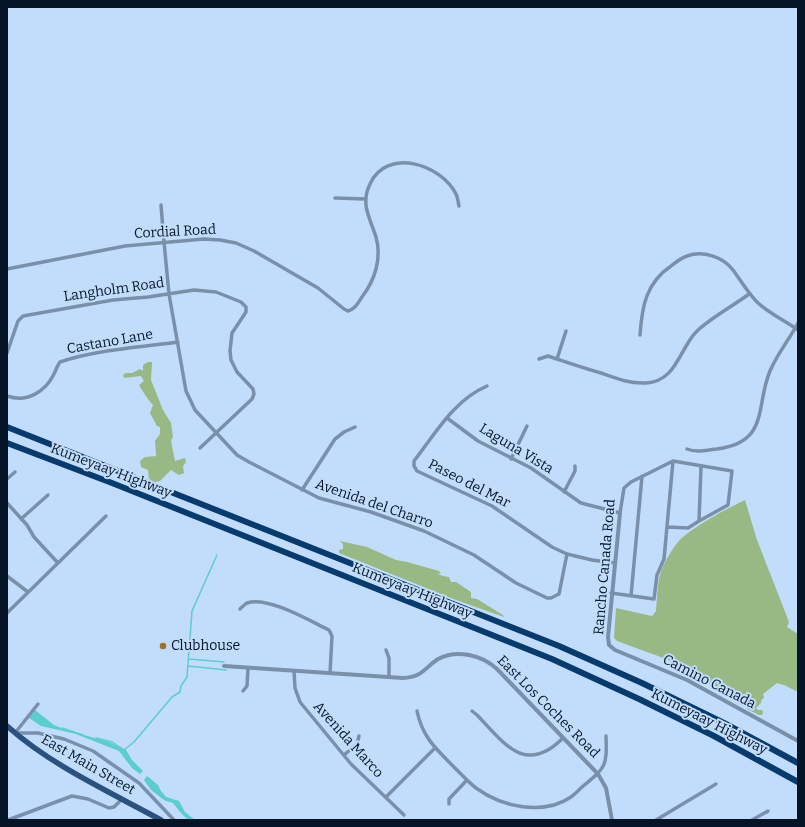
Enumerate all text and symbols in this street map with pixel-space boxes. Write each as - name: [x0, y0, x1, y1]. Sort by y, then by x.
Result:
- street label: Cordial Road: [133, 221, 217, 243]
- street label: Langholm Road: [63, 275, 165, 305]
- street label: Castano Lane: [66, 326, 154, 358]
- street label: Laguna Vista: [476, 420, 556, 478]
- street label: Kumeyaay Highway: [48, 440, 174, 502]
- street label: Paseo del Mar: [425, 456, 513, 512]
- street label: Avenida del Charro: [313, 476, 435, 532]
- street label: Rancho Canada Road: [591, 498, 619, 636]
- street label: Kumeyaay Highway: [350, 559, 474, 623]
- place label: Clubhouse: [171, 638, 240, 654]
- marker: Clubhouse: [158, 641, 168, 651]
- street label: Camino Canada: [660, 651, 758, 713]
- street label: East Los Coches Road: [493, 652, 603, 762]
- street label: Kumeyaay Highway: [648, 685, 770, 759]
- street label: Avenida Marco: [310, 699, 386, 781]
- street label: East Main Street: [38, 731, 138, 799]

